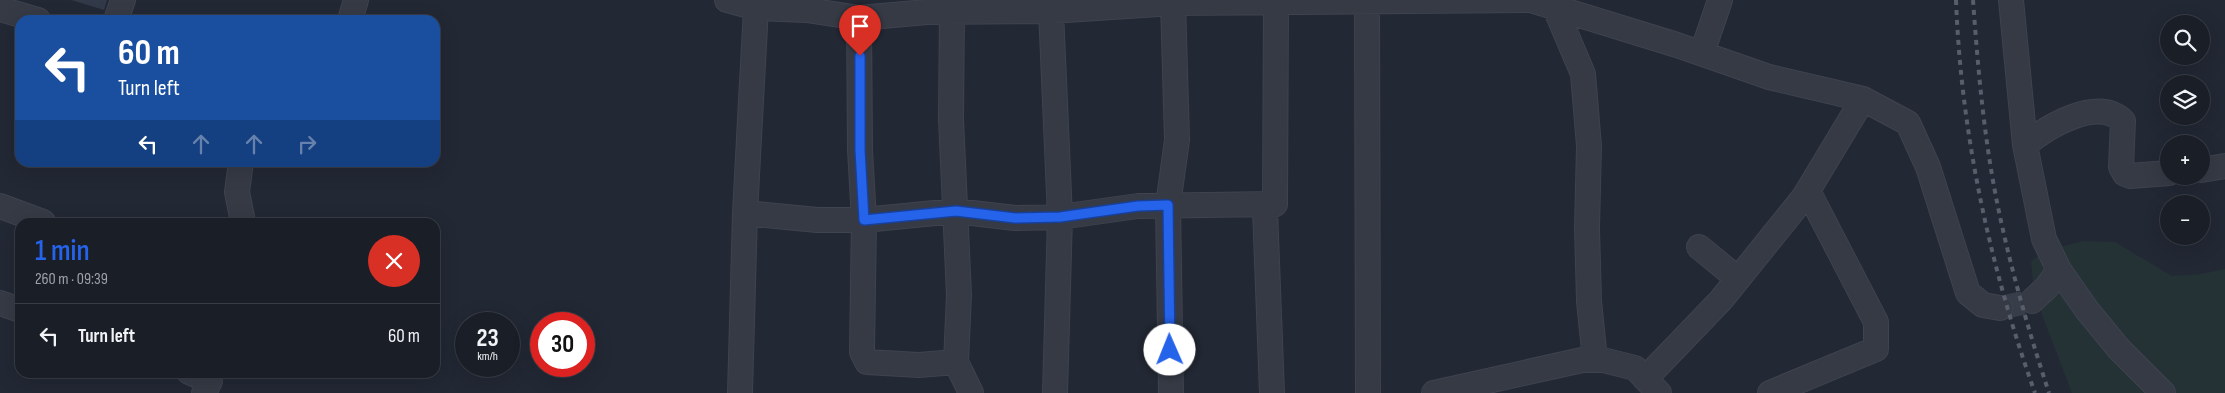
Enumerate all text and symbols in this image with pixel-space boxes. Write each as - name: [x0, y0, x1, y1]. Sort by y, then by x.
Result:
- pin: [839, 5, 881, 56]
- icon: arrive: [846, 12, 874, 40]
- map controls: [2160, 15, 2210, 245]
- button: search: [2160, 15, 2210, 65]
- text: 60 m: [118, 32, 180, 75]
- icon: left: [35, 35, 100, 100]
- text: Turn left: [118, 75, 180, 102]
- button: layers: [2160, 75, 2210, 125]
- icon: left: [134, 130, 162, 158]
- icon: ahead: [187, 130, 215, 158]
- icon: ahead: [240, 130, 268, 158]
- icon: right: [293, 130, 321, 158]
- button: +: [2160, 135, 2210, 185]
- button: −: [2160, 195, 2210, 245]
- text: 1 min: [35, 233, 90, 269]
- button: close: [368, 235, 420, 287]
- text: 260 m · 09:39: [35, 270, 108, 289]
- speed limit sign: 30: [530, 312, 595, 377]
- icon: left: [35, 322, 63, 350]
- text: 23: [476, 323, 499, 354]
- position arrow: [1143, 323, 1195, 375]
- text: Turn left: [78, 325, 135, 348]
- text: 60 m: [388, 325, 420, 348]
- text: km/h: [477, 349, 498, 364]

